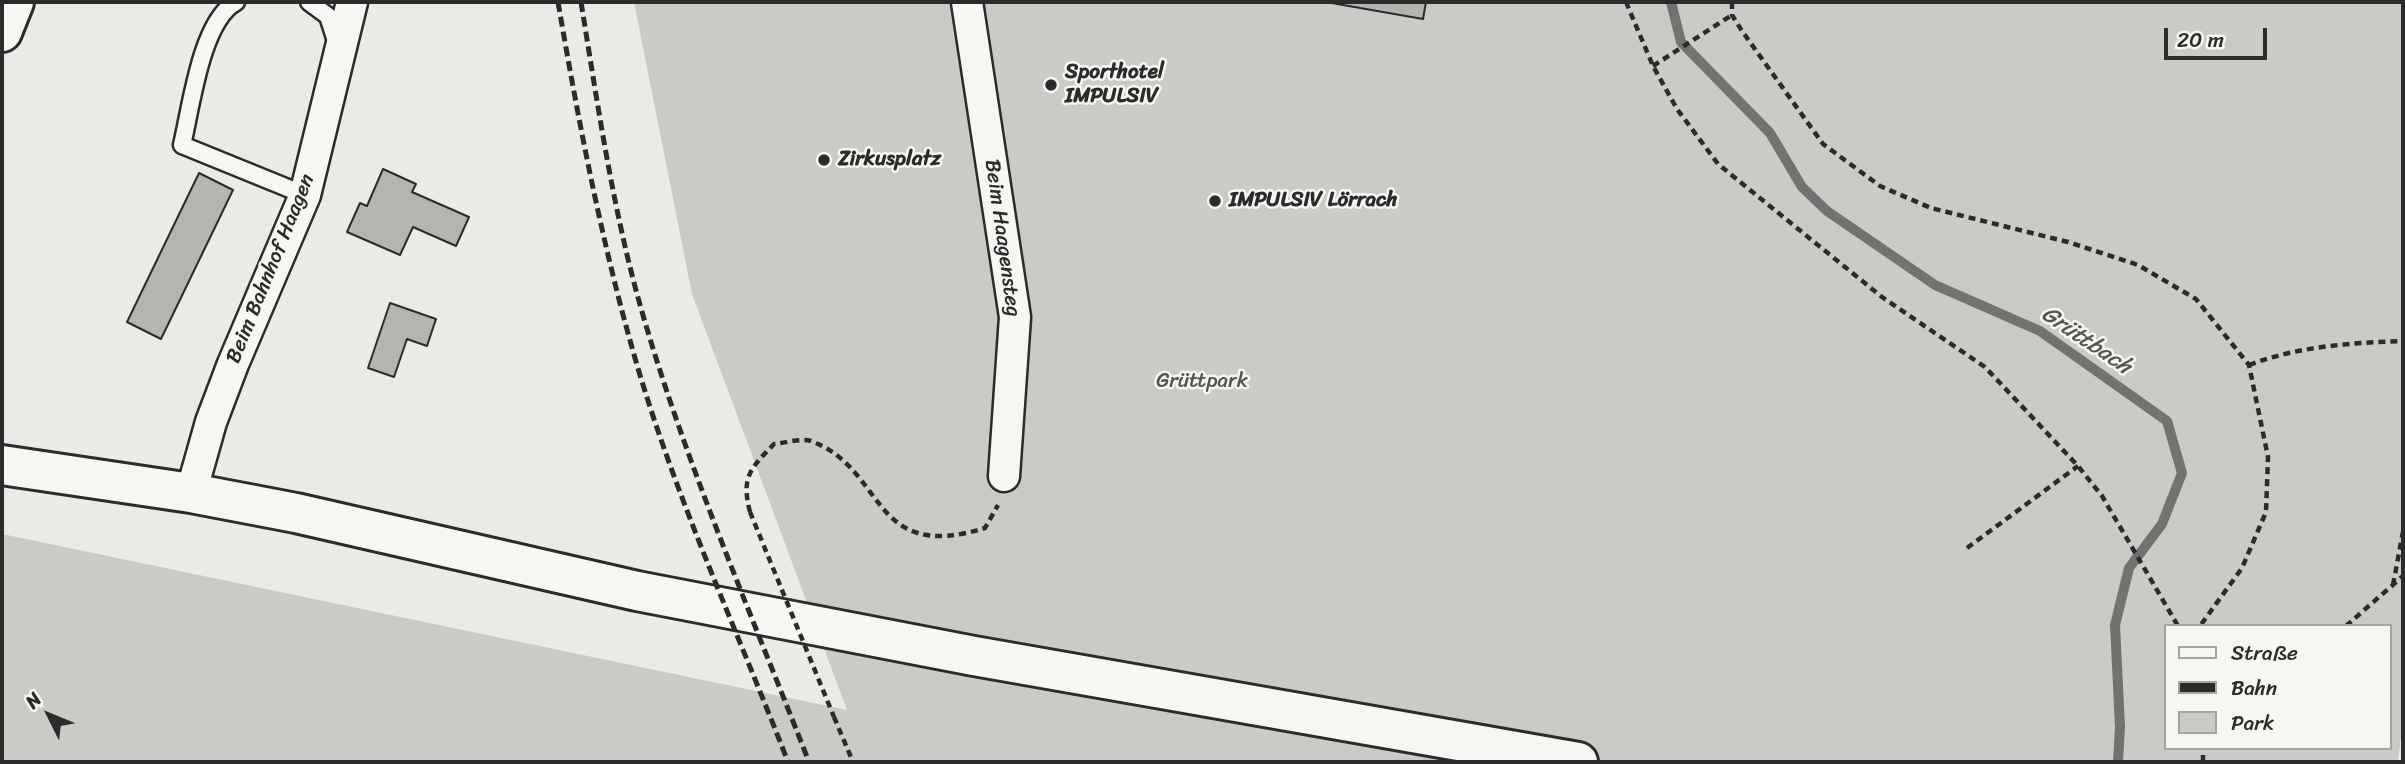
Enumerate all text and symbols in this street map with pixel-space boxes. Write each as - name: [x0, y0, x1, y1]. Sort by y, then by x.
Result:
- scale bar: [2167, 14, 2270, 58]
- text: 20 m: [2177, 21, 2224, 59]
- place label: Sporthotel IMPULSIV: [1065, 60, 1164, 110]
- marker: Sporthotel IMPULSIV: [1043, 77, 1059, 93]
- place label: Zirkusplatz: [838, 147, 941, 173]
- marker: Zirkusplatz: [816, 152, 832, 168]
- street label: Beim Haagensteg: [978, 158, 1026, 318]
- street label: Beim Bahnhof Haagen: [221, 171, 321, 367]
- place label: IMPULSIV Lörrach: [1229, 188, 1397, 214]
- marker: IMPULSIV Lörrach: [1207, 193, 1223, 209]
- water label: Grüttbach: [2036, 301, 2136, 381]
- park label: Grüttpark: [1156, 369, 1248, 395]
- legend: [2164, 624, 2391, 750]
- text: Straße: [2231, 634, 2298, 672]
- text: Bahn: [2231, 669, 2277, 707]
- north arrow: [14, 680, 84, 750]
- text: N: [17, 684, 50, 716]
- text: Park: [2231, 704, 2274, 742]

